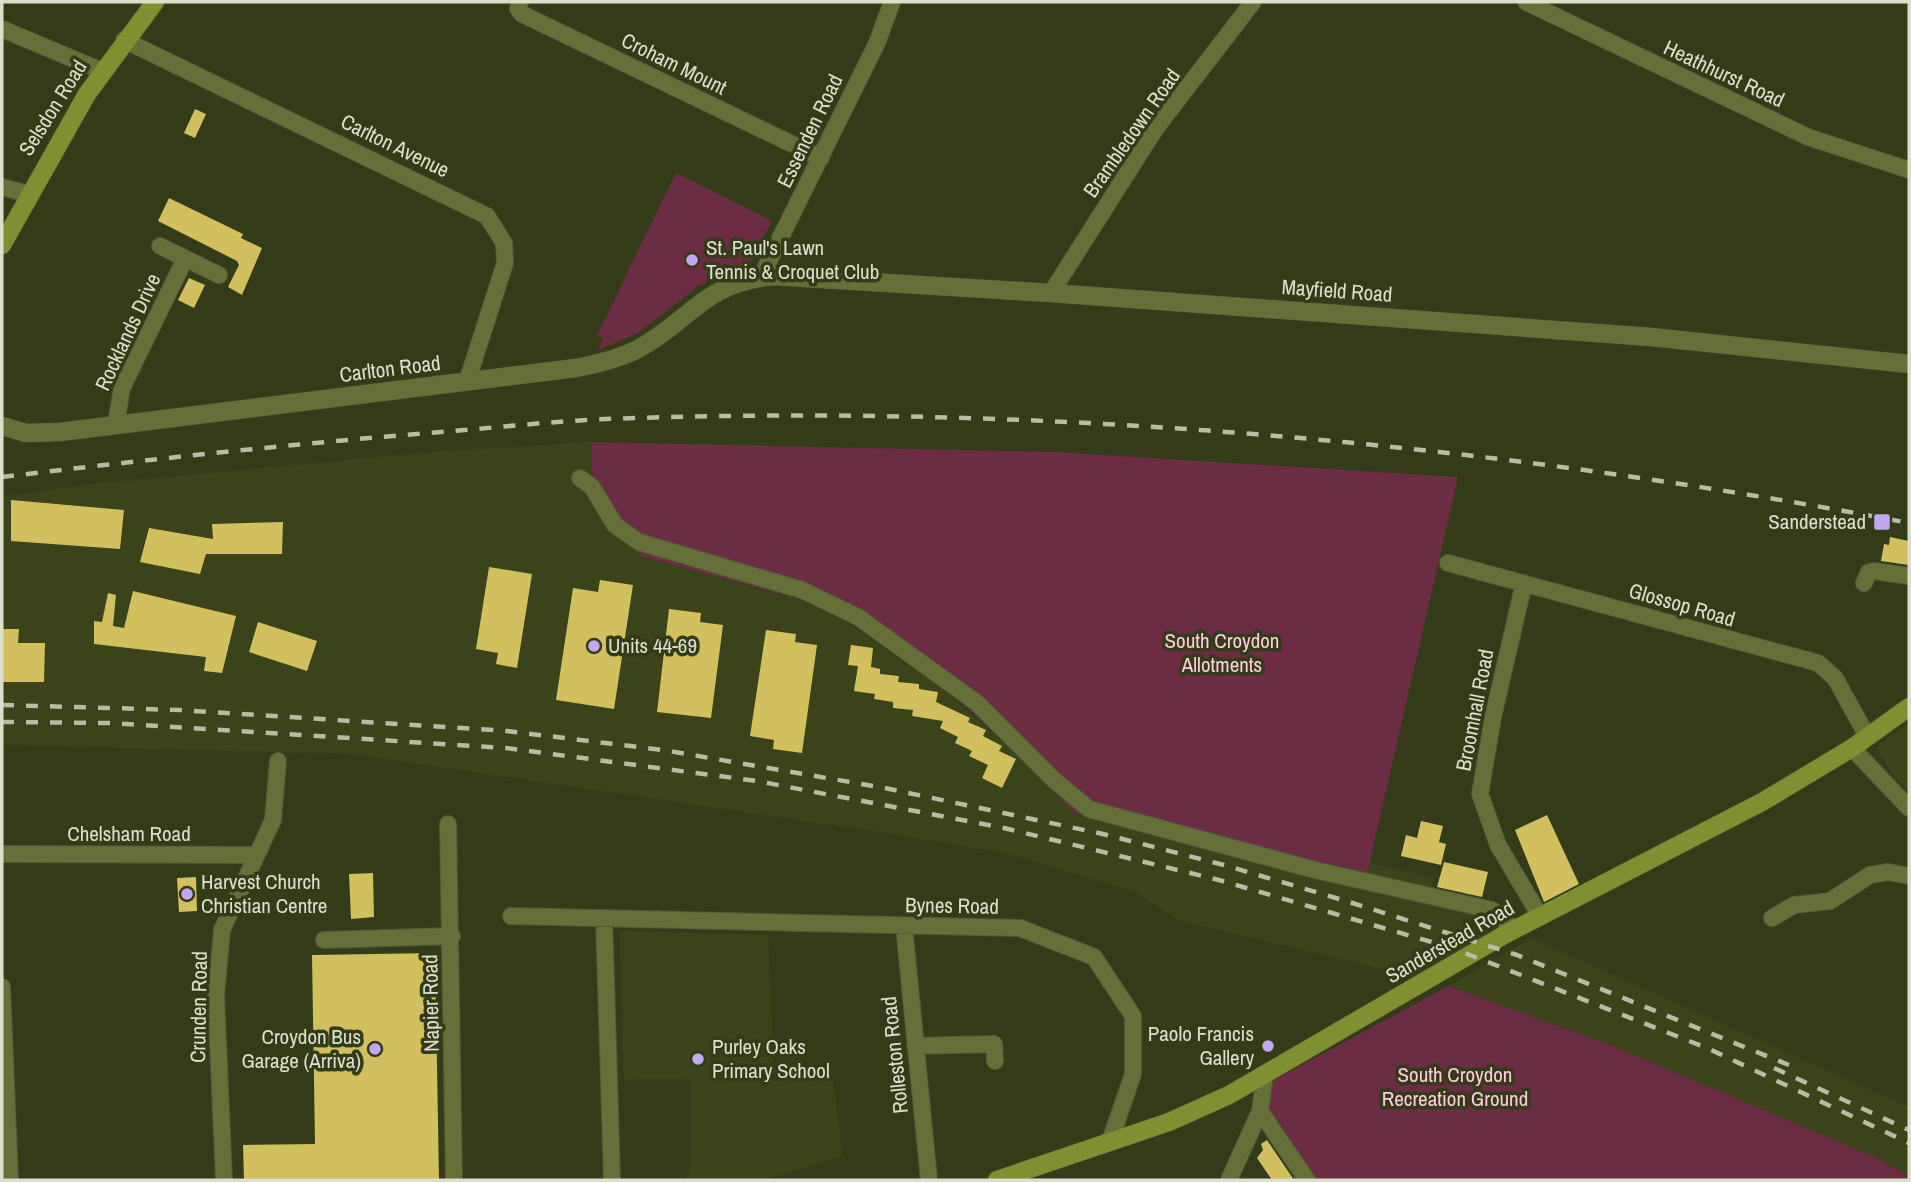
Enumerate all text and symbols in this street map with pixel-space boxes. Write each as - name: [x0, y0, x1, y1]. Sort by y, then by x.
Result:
- street label: Croham Mount: [617, 26, 732, 102]
- street label: Heathhurst Road: [1659, 33, 1789, 114]
- street label: Selsdon Road: [12, 54, 94, 161]
- street label: Brambledown Road: [1076, 62, 1187, 203]
- street label: Essenden Road: [770, 69, 849, 192]
- street label: Carlton Avenue: [336, 107, 454, 184]
- place label: St. Paul's Lawn Tennis & Croquet Club: [706, 233, 879, 286]
- marker: St. Paul's Lawn Tennis & Croquet Club: [684, 252, 700, 268]
- street label: Rocklands Drive: [88, 268, 167, 395]
- street label: Mayfield Road: [1281, 272, 1393, 309]
- street label: Carlton Road: [338, 348, 442, 389]
- place label: Sanderstead: [1768, 507, 1866, 536]
- marker: Sanderstead: [1872, 512, 1892, 532]
- street label: Glossop Road: [1626, 576, 1739, 633]
- park label: South Croydon Allotments: [1165, 626, 1279, 679]
- place label: Units 44-69: [608, 631, 697, 660]
- marker: Units 44-69: [586, 638, 602, 654]
- street label: Broomhall Road: [1448, 647, 1501, 773]
- street label: Chelsham Road: [67, 819, 191, 848]
- place label: Harvest Church Christian Centre: [201, 867, 327, 920]
- marker: Harvest Church Christian Centre: [179, 886, 195, 902]
- street label: Bynes Road: [905, 890, 999, 921]
- street label: Sanderstead Road: [1380, 893, 1519, 990]
- street label: Crunden Road: [183, 951, 214, 1063]
- street label: Napier Road: [415, 954, 446, 1052]
- street label: Rolleston Road: [874, 995, 915, 1115]
- place label: Paolo Francis Gallery: [1148, 1019, 1254, 1072]
- place label: Croydon Bus Garage (Arriva): [241, 1022, 361, 1075]
- place label: Purley Oaks Primary School: [712, 1032, 830, 1085]
- marker: Paolo Francis Gallery: [1260, 1038, 1276, 1054]
- marker: Croydon Bus Garage (Arriva): [367, 1041, 383, 1057]
- marker: Purley Oaks Primary School: [690, 1051, 706, 1067]
- park label: South Croydon Recreation Ground: [1382, 1060, 1528, 1113]

